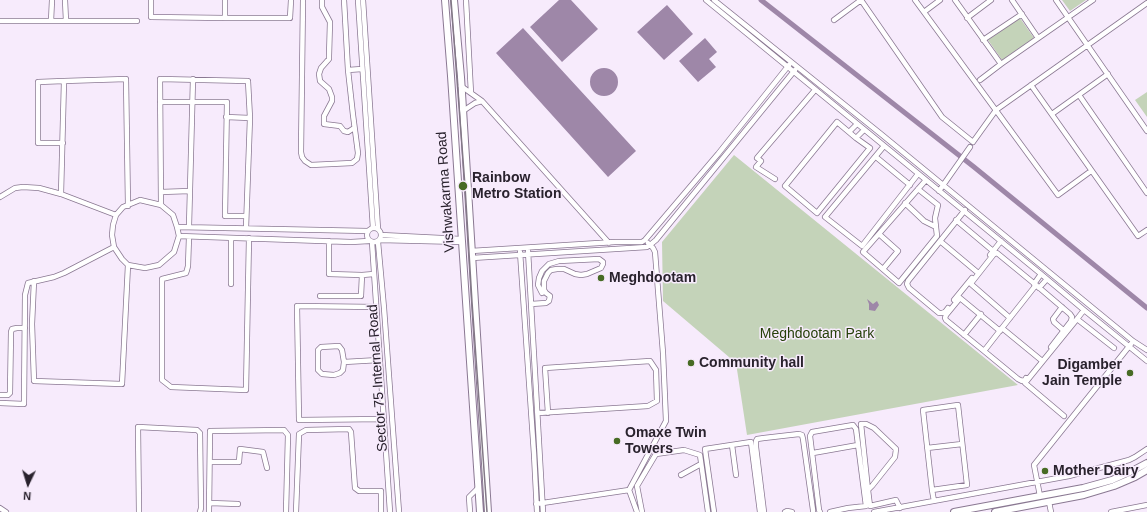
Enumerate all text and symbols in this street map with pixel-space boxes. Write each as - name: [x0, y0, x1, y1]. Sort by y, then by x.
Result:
- street label: Vishwakarma Road: [433, 131, 459, 253]
- place label: Rainbow Metro Station: [472, 170, 561, 202]
- marker: Rainbow Metro Station: [457, 180, 469, 192]
- place label: Meghdootam: [609, 270, 696, 286]
- marker: Meghdootam: [596, 273, 606, 283]
- street label: Sector 75 Internal Road: [364, 304, 392, 452]
- park label: Meghdootam Park: [760, 326, 874, 342]
- place label: Community hall: [699, 355, 804, 371]
- place label: Digamber Jain Temple: [1042, 357, 1122, 390]
- marker: Community hall: [686, 358, 696, 368]
- marker: Digamber Jain Temple: [1125, 368, 1135, 378]
- place label: Omaxe Twin Towers: [625, 425, 706, 458]
- marker: Omaxe Twin Towers: [612, 436, 622, 446]
- place label: Mother Dairy: [1053, 463, 1139, 479]
- north arrow: [8, 464, 48, 504]
- marker: Mother Dairy: [1040, 466, 1050, 476]
- text: N: [23, 490, 32, 502]

